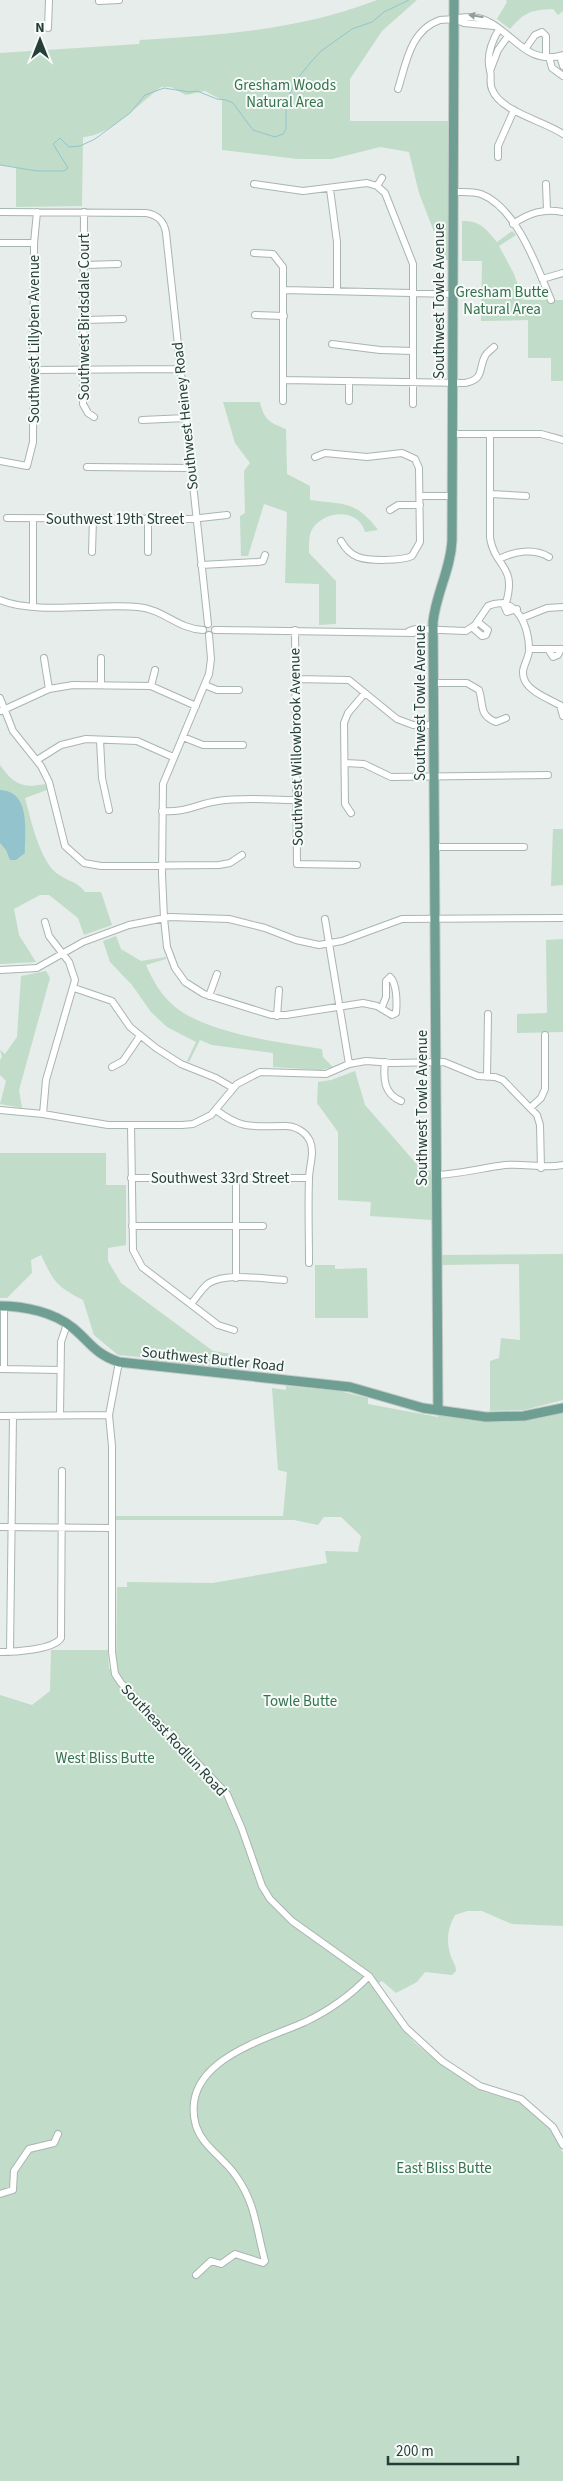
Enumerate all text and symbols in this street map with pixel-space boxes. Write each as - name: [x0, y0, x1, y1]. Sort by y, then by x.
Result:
- one-way arrow: [467, 12, 483, 20]
- north arrow: [15, 15, 65, 65]
- text: N: [35, 18, 45, 38]
- park label: Gresham Woods Natural Area: [234, 75, 336, 113]
- street label: Southwest Towle Avenue: [429, 223, 450, 379]
- street label: Southwest Birdsdale Court: [74, 233, 95, 401]
- street label: Southwest Lillyben Avenue: [24, 255, 45, 423]
- park label: Gresham Butte Natural Area: [455, 282, 549, 320]
- street label: Southwest Heiney Road: [167, 341, 204, 491]
- street label: Southwest 19th Street: [46, 509, 184, 530]
- street label: Southwest Towle Avenue: [410, 625, 431, 781]
- street label: Southwest Willowbrook Avenue: [284, 648, 309, 846]
- street label: Southwest Towle Avenue: [412, 1030, 433, 1186]
- street label: Southwest 33rd Street: [151, 1168, 289, 1189]
- street label: Southwest Butler Road: [141, 1342, 285, 1377]
- street label: Southeast Rodlun Road: [116, 1680, 231, 1801]
- park label: Towle Butte: [263, 1691, 337, 1712]
- park label: West Bliss Butte: [55, 1748, 155, 1769]
- park label: East Bliss Butte: [396, 2158, 492, 2179]
- scale bar: [388, 2434, 518, 2466]
- text: 200 m: [396, 2441, 434, 2462]

